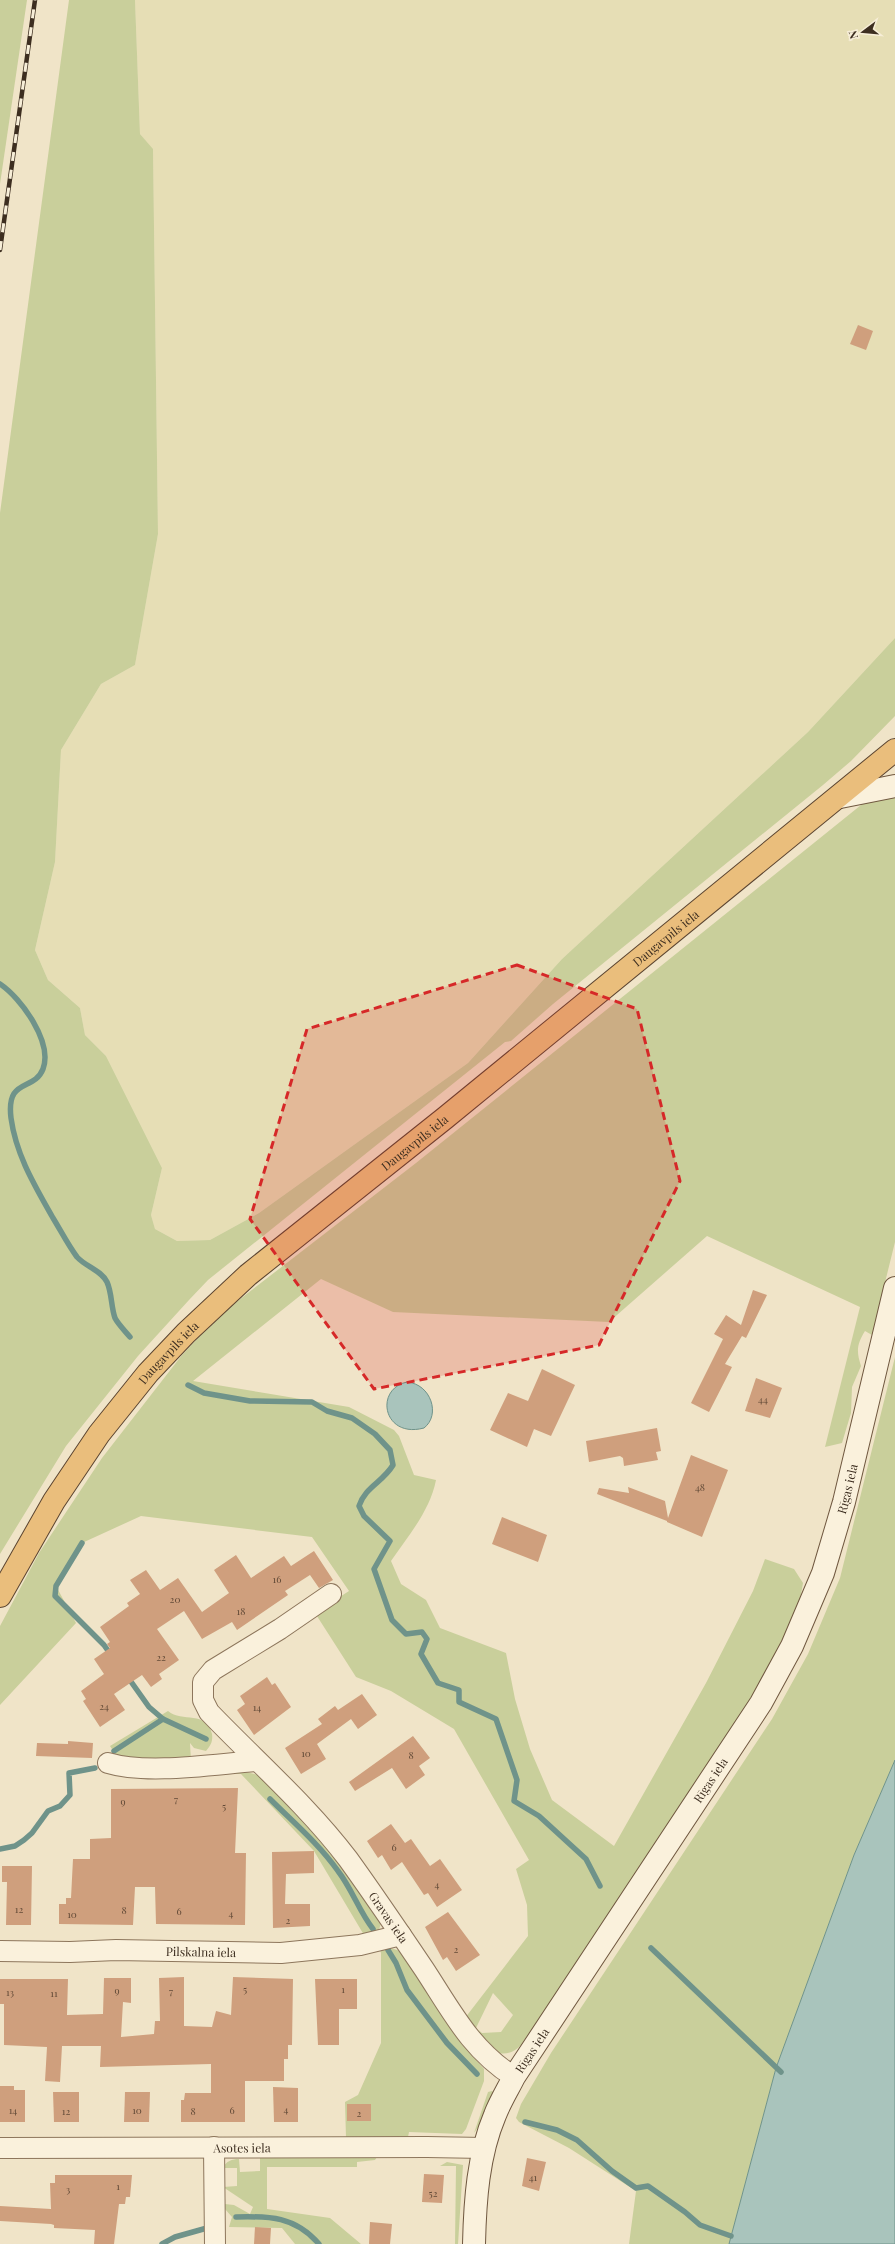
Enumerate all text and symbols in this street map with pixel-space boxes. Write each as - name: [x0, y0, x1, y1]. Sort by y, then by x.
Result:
- north arrow: [843, 12, 883, 52]
- text: N: [845, 29, 861, 41]
- street label: Daugavpils iela: [629, 906, 702, 970]
- street label: Daugavpils iela: [378, 1111, 451, 1174]
- street label: Daugavpils iela: [134, 1318, 202, 1387]
- house number: 44: [758, 1392, 768, 1406]
- street label: Rīgas iela: [833, 1462, 861, 1516]
- house number: 48: [695, 1480, 705, 1494]
- house number: 16: [273, 1572, 281, 1586]
- house number: 20: [170, 1592, 180, 1606]
- house number: 18: [237, 1604, 245, 1618]
- house number: 22: [156, 1650, 166, 1664]
- house number: 24: [99, 1699, 109, 1713]
- house number: 14: [253, 1700, 261, 1714]
- house number: 10: [301, 1746, 311, 1760]
- house number: 8: [408, 1748, 414, 1762]
- street label: Rīgas iela: [689, 1754, 731, 1806]
- house number: 7: [174, 1792, 178, 1806]
- house number: 9: [120, 1794, 126, 1808]
- house number: 5: [222, 1799, 226, 1813]
- house number: 6: [391, 1840, 397, 1854]
- house number: 4: [435, 1877, 440, 1891]
- street label: Gravas iela: [366, 1888, 412, 1946]
- house number: 12: [15, 1902, 23, 1916]
- house number: 8: [121, 1903, 127, 1917]
- house number: 6: [176, 1904, 182, 1918]
- house number: 4: [229, 1906, 234, 1920]
- house number: 10: [67, 1907, 77, 1921]
- house number: 2: [286, 1913, 291, 1927]
- house number: 2: [454, 1942, 459, 1956]
- street label: Pilskalna iela: [166, 1943, 236, 1960]
- house number: 5: [243, 1982, 247, 1996]
- house number: 1: [341, 1982, 345, 1996]
- house number: 9: [114, 1983, 120, 1997]
- house number: 7: [169, 1984, 173, 1998]
- house number: 13: [6, 1985, 15, 1999]
- house number: 11: [50, 1986, 58, 2000]
- street label: Rīgas iela: [511, 2025, 552, 2076]
- house number: 4: [284, 2102, 289, 2116]
- house number: 14: [9, 2103, 17, 2117]
- house number: 10: [132, 2103, 142, 2117]
- house number: 6: [229, 2103, 235, 2117]
- house number: 12: [62, 2104, 70, 2118]
- house number: 8: [190, 2104, 196, 2118]
- house number: 2: [357, 2106, 362, 2120]
- street label: Asotes iela: [212, 2139, 271, 2156]
- house number: 41: [529, 2170, 538, 2184]
- house number: 1: [116, 2179, 120, 2193]
- house number: 3: [66, 2182, 71, 2196]
- house number: 52: [429, 2186, 438, 2200]

